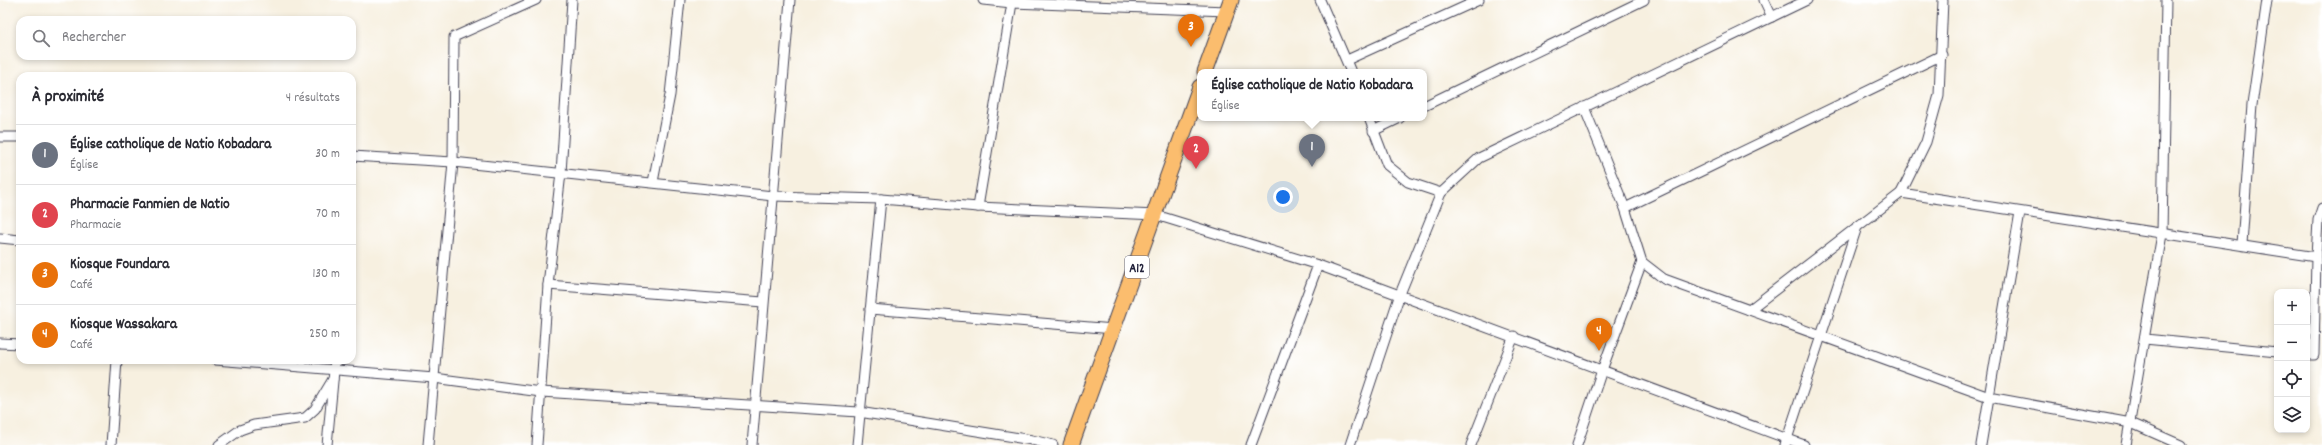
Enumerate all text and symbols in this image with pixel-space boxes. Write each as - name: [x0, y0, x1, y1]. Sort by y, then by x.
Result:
- pin: 3: [1178, 14, 1204, 47]
- search box: [16, 16, 356, 60]
- icon: search: [30, 27, 52, 49]
- text: Rechercher: [62, 27, 126, 49]
- popup: [1197, 69, 1427, 121]
- text: Église catholique de Natio Kobadara: [1211, 75, 1413, 97]
- text: À proximité: [32, 86, 104, 110]
- text: 4 résultats: [286, 89, 340, 108]
- text: Église: [1211, 97, 1240, 116]
- text: Église catholique de Natio Kobadara: [70, 134, 271, 156]
- pin: 1: [1299, 134, 1325, 167]
- pin: 2: [1183, 136, 1209, 169]
- text: 1: [44, 145, 46, 164]
- text: 30 m: [315, 145, 340, 164]
- text: Église: [70, 156, 98, 175]
- your location: [1273, 187, 1293, 207]
- text: Pharmacie Fanmien de Natio: [70, 194, 230, 216]
- text: 2: [42, 205, 48, 224]
- text: 70 m: [316, 205, 340, 224]
- text: Pharmacie: [70, 216, 121, 235]
- text: Kiosque Foundara: [70, 254, 169, 276]
- road number: A12: [1125, 256, 1149, 278]
- text: 3: [42, 265, 48, 284]
- text: 130 m: [312, 265, 340, 284]
- text: Café: [70, 276, 93, 295]
- map controls: [2274, 289, 2310, 433]
- button: +: [2274, 289, 2310, 325]
- text: Kiosque Wassakara: [70, 314, 177, 336]
- pin: 4: [1586, 318, 1612, 351]
- text: 4: [42, 325, 48, 344]
- text: 250 m: [309, 325, 340, 344]
- button: −: [2274, 325, 2310, 361]
- text: Café: [70, 336, 93, 355]
- button: locate: [2274, 361, 2310, 397]
- button: layers: [2274, 397, 2310, 433]

